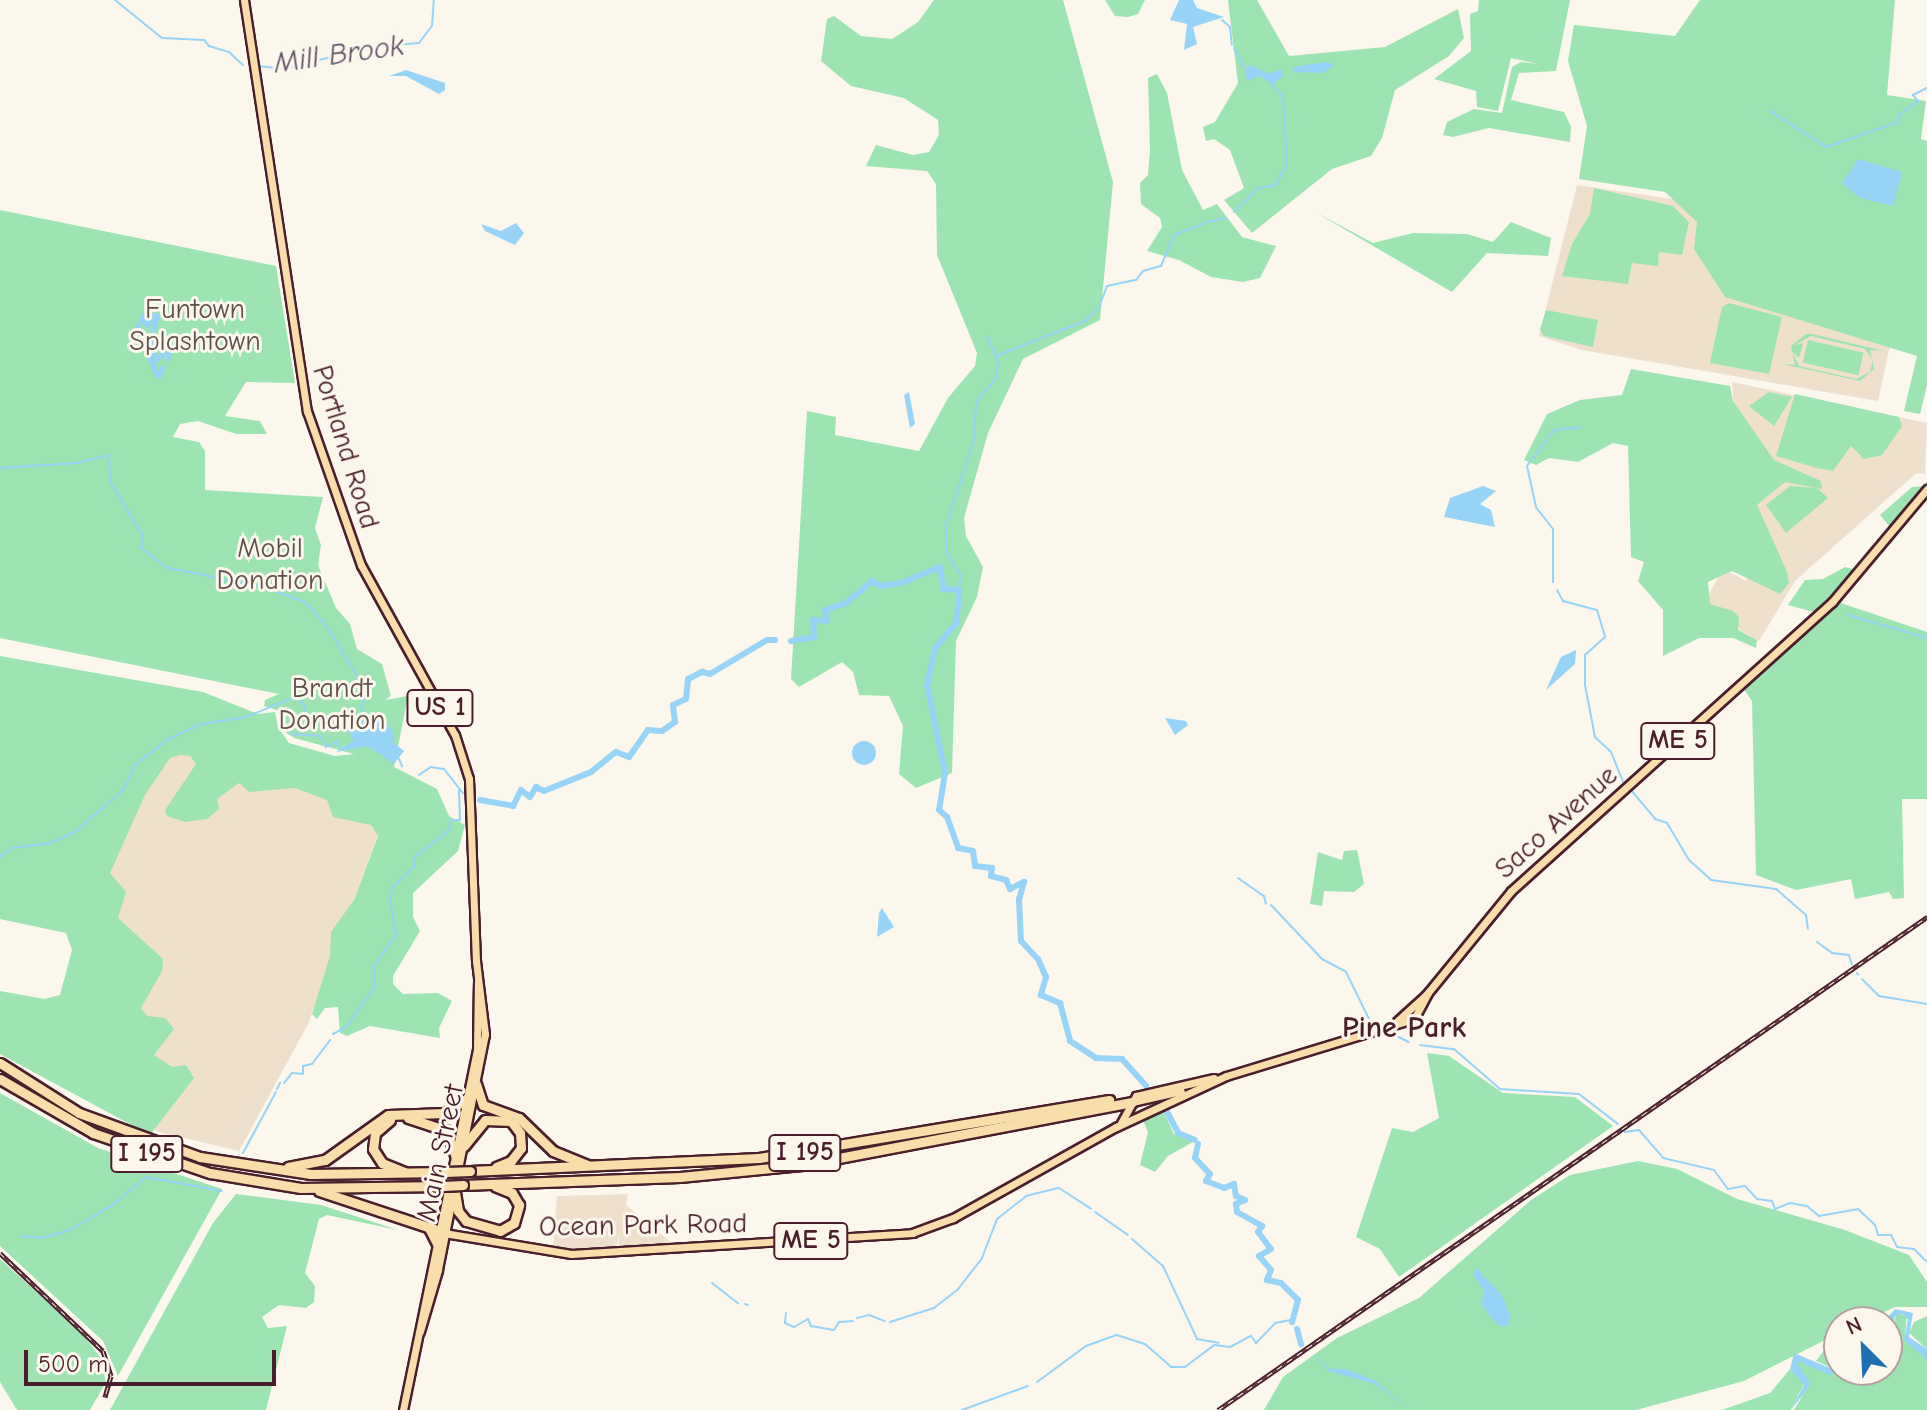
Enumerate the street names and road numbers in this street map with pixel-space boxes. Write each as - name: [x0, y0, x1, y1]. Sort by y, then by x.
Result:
- street label: Portland Road: [305, 361, 387, 533]
- road number: US 1: [406, 686, 474, 730]
- road number: ME 5: [1640, 719, 1716, 763]
- street label: Saco Avenue: [1488, 758, 1624, 886]
- street label: Main Street: [409, 1081, 471, 1225]
- road number: I 195: [767, 1131, 843, 1175]
- road number: I 195: [109, 1132, 185, 1176]
- street label: Ocean Park Road: [539, 1206, 747, 1244]
- road number: ME 5: [773, 1219, 849, 1263]

